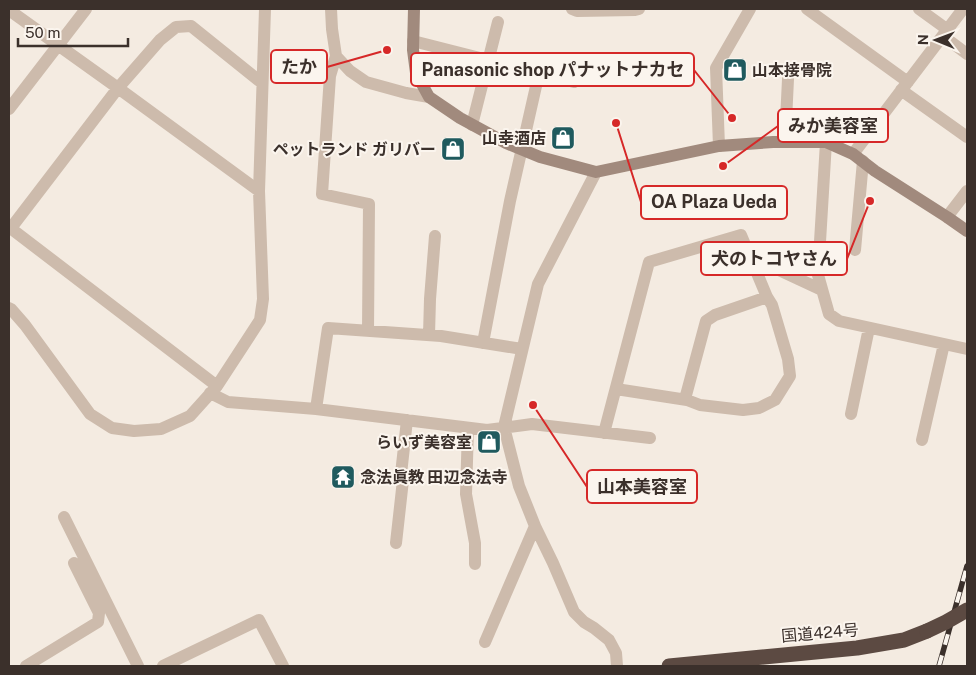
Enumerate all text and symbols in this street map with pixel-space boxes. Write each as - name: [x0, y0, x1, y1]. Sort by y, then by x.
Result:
- scale bar: [18, 15, 128, 47]
- north arrow: [911, 15, 961, 65]
- text: 50 m: [25, 24, 60, 41]
- text: N: [915, 34, 931, 45]
- callout: たか: [271, 50, 327, 83]
- callout: Panasonic shop パナットナカセ: [411, 53, 694, 86]
- text: たか: [281, 56, 317, 77]
- shop icon: 山本接骨院: [722, 57, 748, 83]
- text: Panasonic shop パナットナカセ: [421, 59, 685, 80]
- place label: 山本接骨院: [752, 61, 832, 80]
- callout: みか美容室: [778, 109, 888, 142]
- text: みか美容室: [788, 115, 878, 136]
- shop icon: 山幸酒店: [550, 125, 576, 151]
- place label: 山幸酒店: [482, 129, 546, 148]
- shop icon: ペットランド ガリバー: [440, 136, 466, 162]
- place label: ペットランド ガリバー: [272, 140, 436, 159]
- callout: OA Plaza Ueda: [641, 186, 787, 219]
- text: OA Plaza Ueda: [651, 191, 777, 212]
- callout: 犬のトコヤさん: [701, 242, 847, 275]
- text: 犬のトコヤさん: [711, 248, 837, 269]
- shop icon: らいず美容室: [476, 429, 502, 455]
- place label: らいず美容室: [376, 433, 472, 452]
- temple icon: 念法眞教 田辺念法寺: [330, 464, 356, 490]
- place label: 念法眞教 田辺念法寺: [360, 468, 508, 487]
- callout: 山本美容室: [587, 470, 697, 503]
- text: 山本美容室: [597, 476, 687, 497]
- street label: 国道424号: [780, 620, 860, 646]

